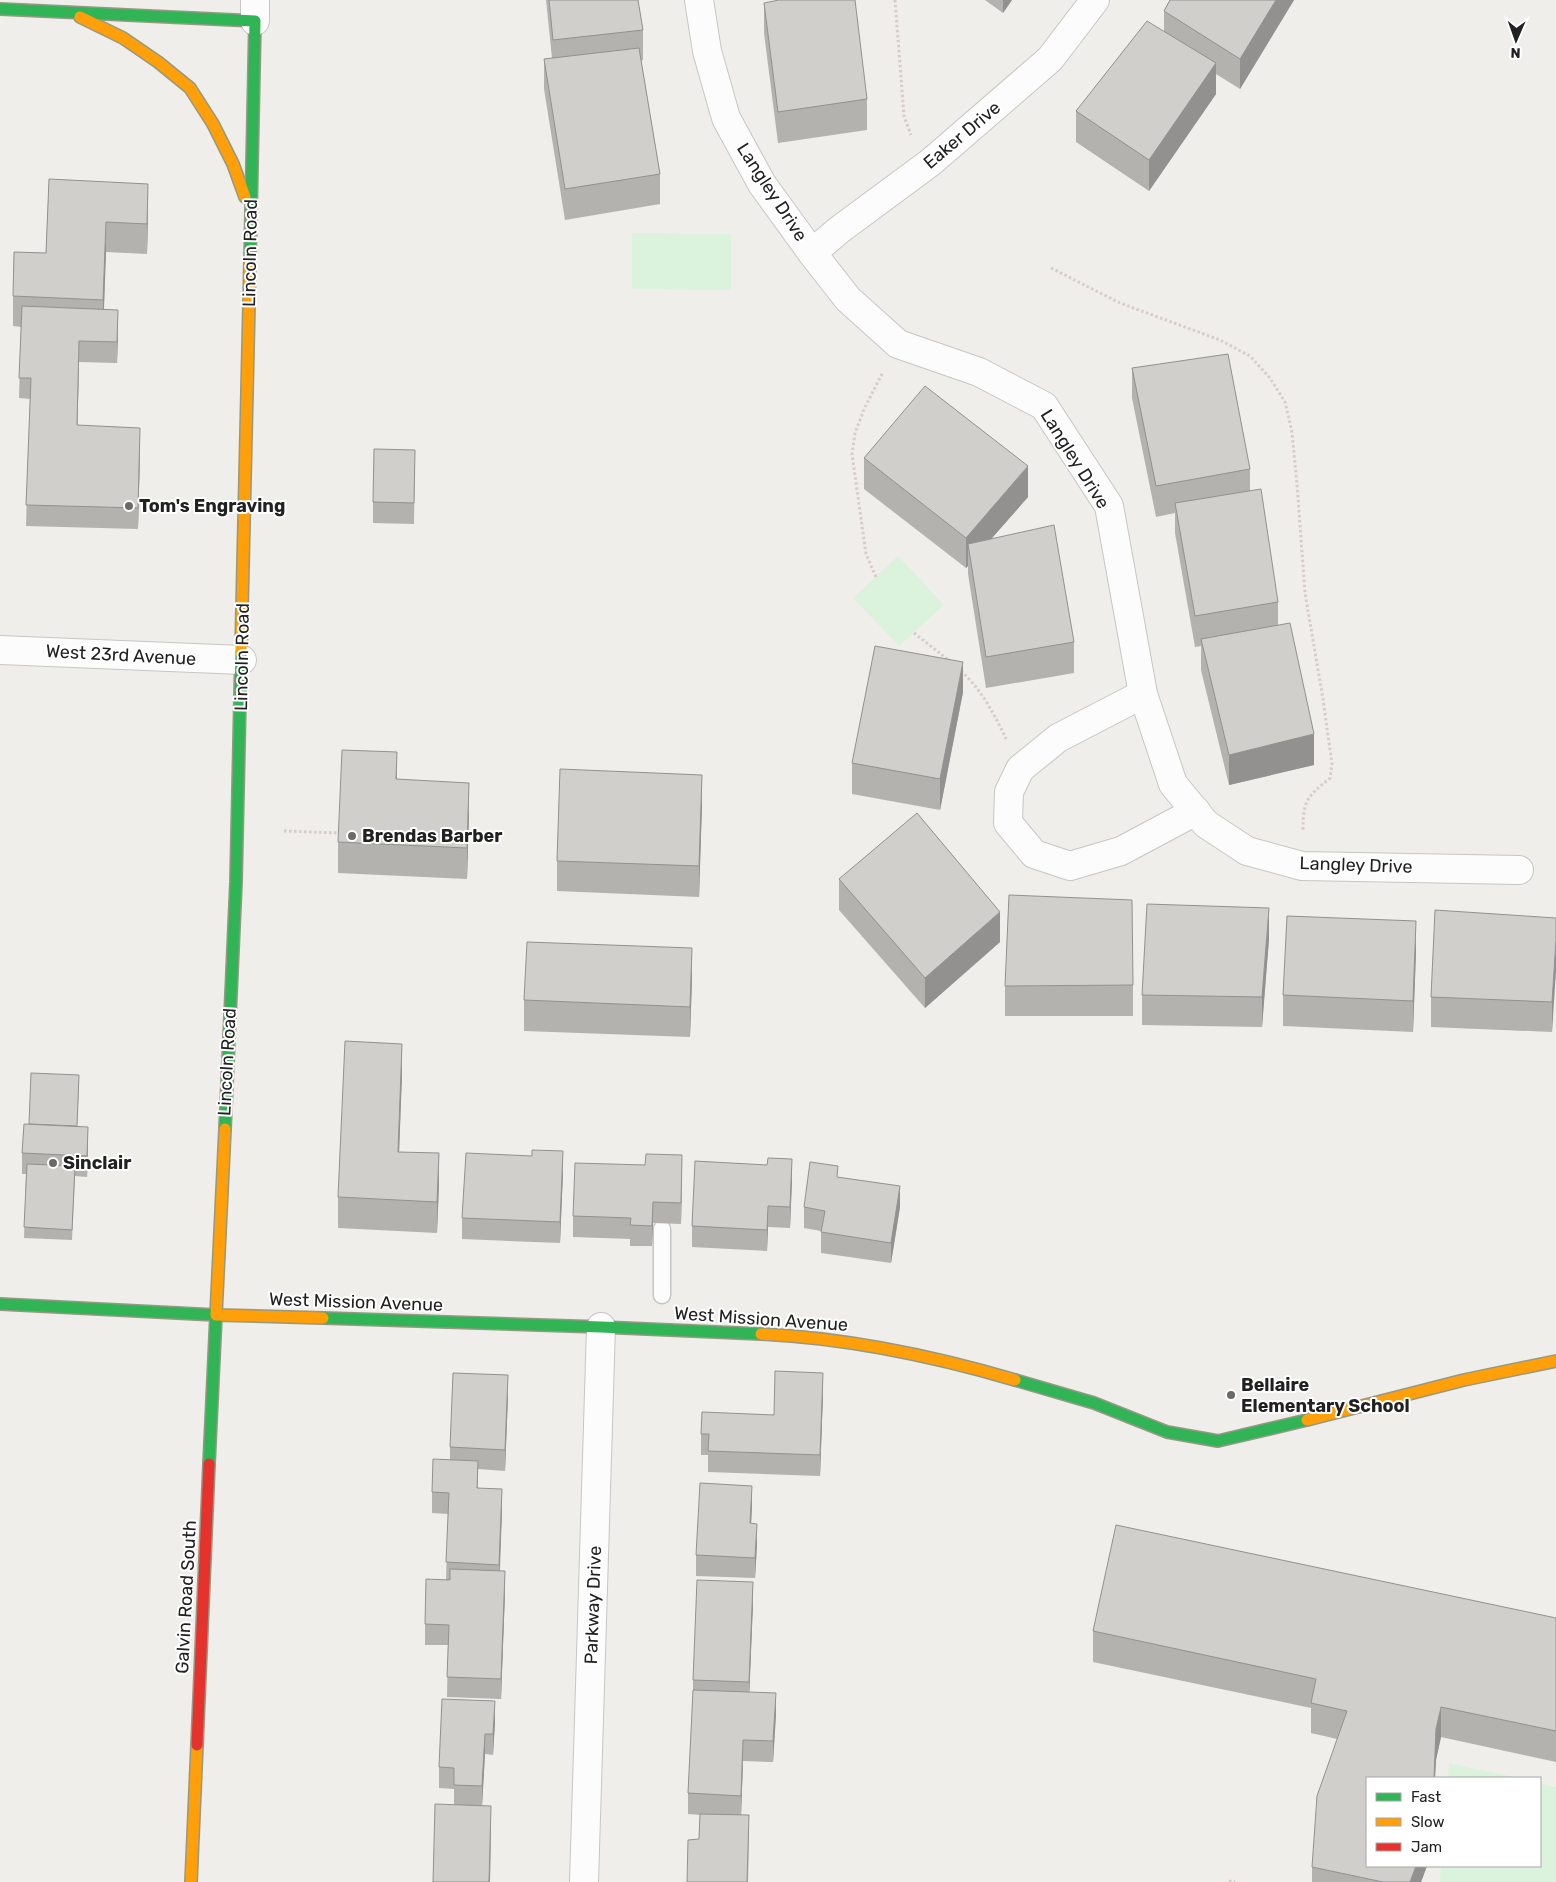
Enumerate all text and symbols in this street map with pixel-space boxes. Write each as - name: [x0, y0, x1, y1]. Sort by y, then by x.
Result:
- north arrow: [1491, 15, 1541, 65]
- text: N: [1510, 44, 1521, 61]
- street label: Eaker Drive: [919, 96, 1005, 174]
- street label: Langley Drive: [732, 139, 812, 245]
- street label: Lincoln Road: [238, 199, 262, 307]
- street label: Langley Drive: [1036, 405, 1114, 513]
- place label: Tom's Engraving: [139, 495, 285, 517]
- marker: Tom's Engraving: [123, 500, 135, 512]
- street label: Lincoln Road: [230, 603, 254, 711]
- street label: West 23rd Avenue: [45, 640, 197, 670]
- place label: Brendas Barber: [362, 825, 502, 847]
- marker: Brendas Barber: [346, 830, 358, 842]
- street label: Langley Drive: [1299, 852, 1413, 878]
- street label: Lincoln Road: [213, 1007, 241, 1117]
- place label: Sinclair: [63, 1152, 131, 1174]
- marker: Sinclair: [47, 1157, 59, 1169]
- street label: West Mission Avenue: [269, 1288, 443, 1316]
- street label: West Mission Avenue: [673, 1302, 849, 1336]
- place label: Bellaire Elementary School: [1241, 1374, 1410, 1417]
- marker: Bellaire Elementary School: [1225, 1389, 1237, 1401]
- street label: Galvin Road South: [171, 1520, 201, 1674]
- street label: Parkway Drive: [580, 1545, 606, 1665]
- legend: [1366, 1777, 1541, 1867]
- text: Fast: [1411, 1788, 1441, 1806]
- text: Slow: [1411, 1813, 1444, 1831]
- text: Jam: [1411, 1838, 1442, 1856]

